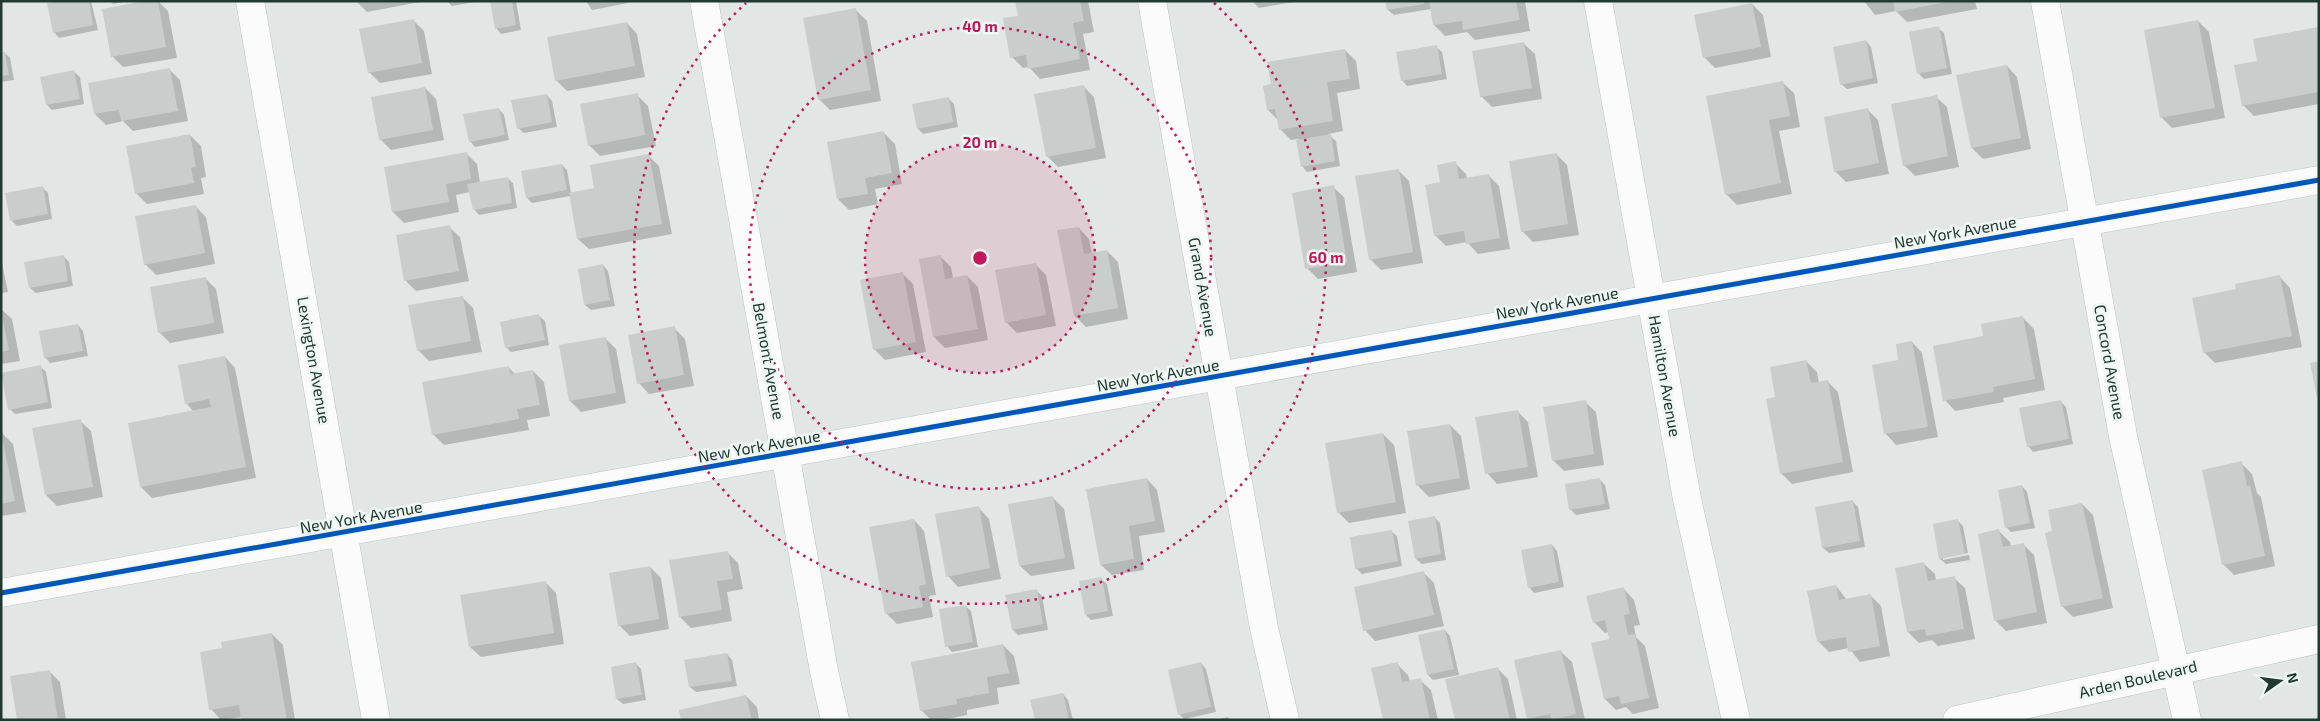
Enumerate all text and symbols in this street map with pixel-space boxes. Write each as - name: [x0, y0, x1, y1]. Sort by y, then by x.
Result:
- text: 40 m: [962, 17, 998, 35]
- text: 20 m: [963, 133, 997, 151]
- street label: New York Avenue: [1892, 211, 2018, 252]
- street label: Grand Avenue: [1185, 236, 1222, 338]
- text: 60 m: [1309, 248, 1343, 266]
- centre of rings: [971, 249, 989, 267]
- street label: New York Avenue: [1494, 282, 1620, 323]
- street label: Lexington Avenue: [294, 295, 335, 425]
- street label: Belmont Avenue: [750, 301, 789, 421]
- street label: Concord Avenue: [2091, 303, 2130, 421]
- street label: Hamilton Avenue: [1645, 314, 1686, 438]
- street label: New York Avenue: [1095, 354, 1221, 395]
- street label: New York Avenue: [696, 425, 822, 466]
- street label: New York Avenue: [298, 496, 424, 537]
- street label: Arden Boulevard: [2077, 656, 2199, 701]
- north arrow: [2255, 656, 2305, 706]
- text: N: [2284, 671, 2303, 685]

